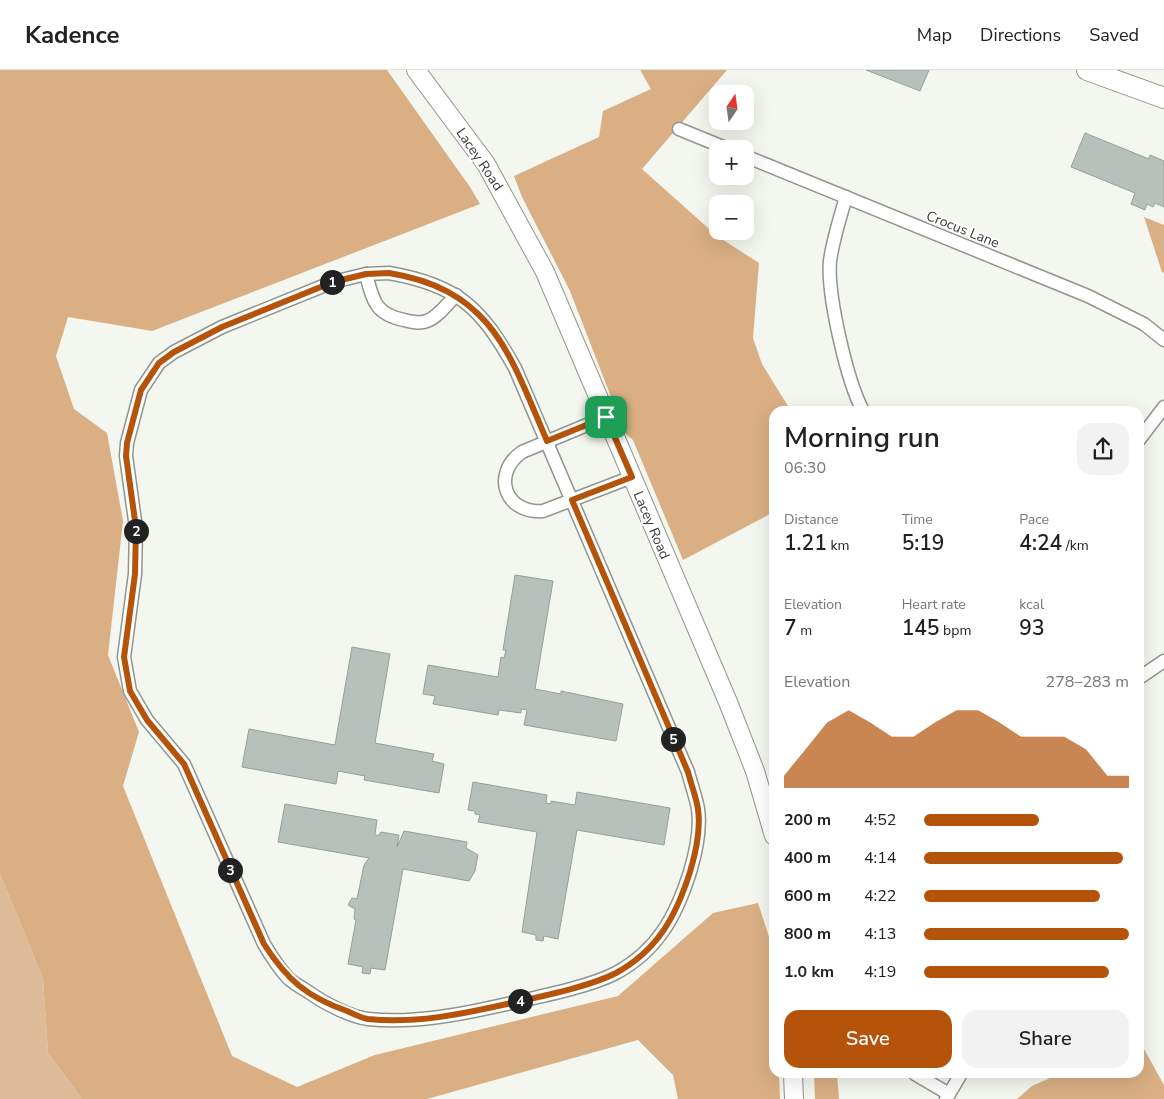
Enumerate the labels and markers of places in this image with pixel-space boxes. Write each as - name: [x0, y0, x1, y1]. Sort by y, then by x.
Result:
- pin: 1: [320, 270, 344, 294]
- pin: [585, 396, 627, 438]
- pin: 2: [124, 518, 148, 544]
- pin: 5: [660, 726, 686, 752]
- pin: 3: [218, 858, 242, 882]
- pin: 4: [508, 988, 532, 1014]

